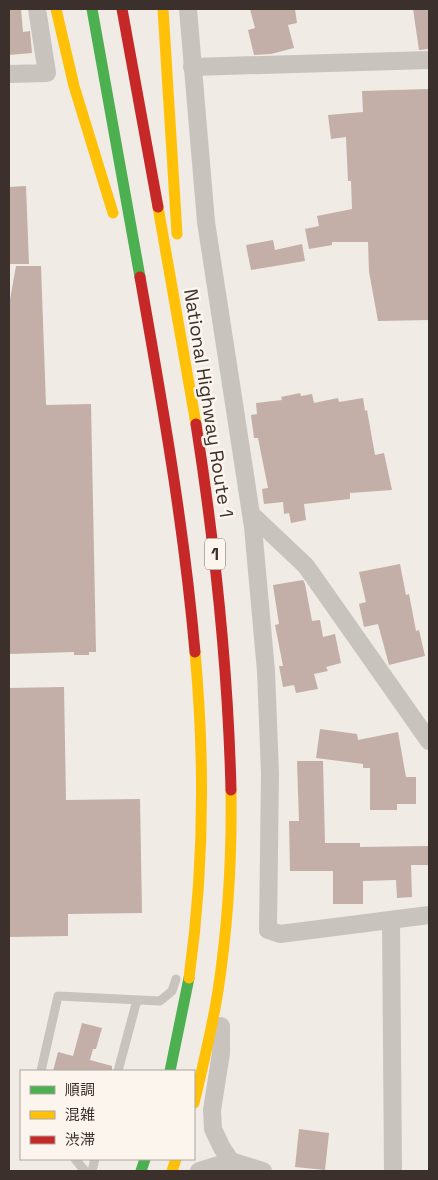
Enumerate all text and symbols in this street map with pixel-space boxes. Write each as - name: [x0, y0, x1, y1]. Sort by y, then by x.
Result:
- street label: National Highway Route 1: [178, 287, 239, 519]
- road number: 1: [205, 538, 225, 570]
- legend: [20, 1070, 195, 1160]
- text: 順調: [65, 1080, 95, 1099]
- text: 混雑: [65, 1105, 95, 1124]
- text: 渋滞: [65, 1130, 95, 1149]

